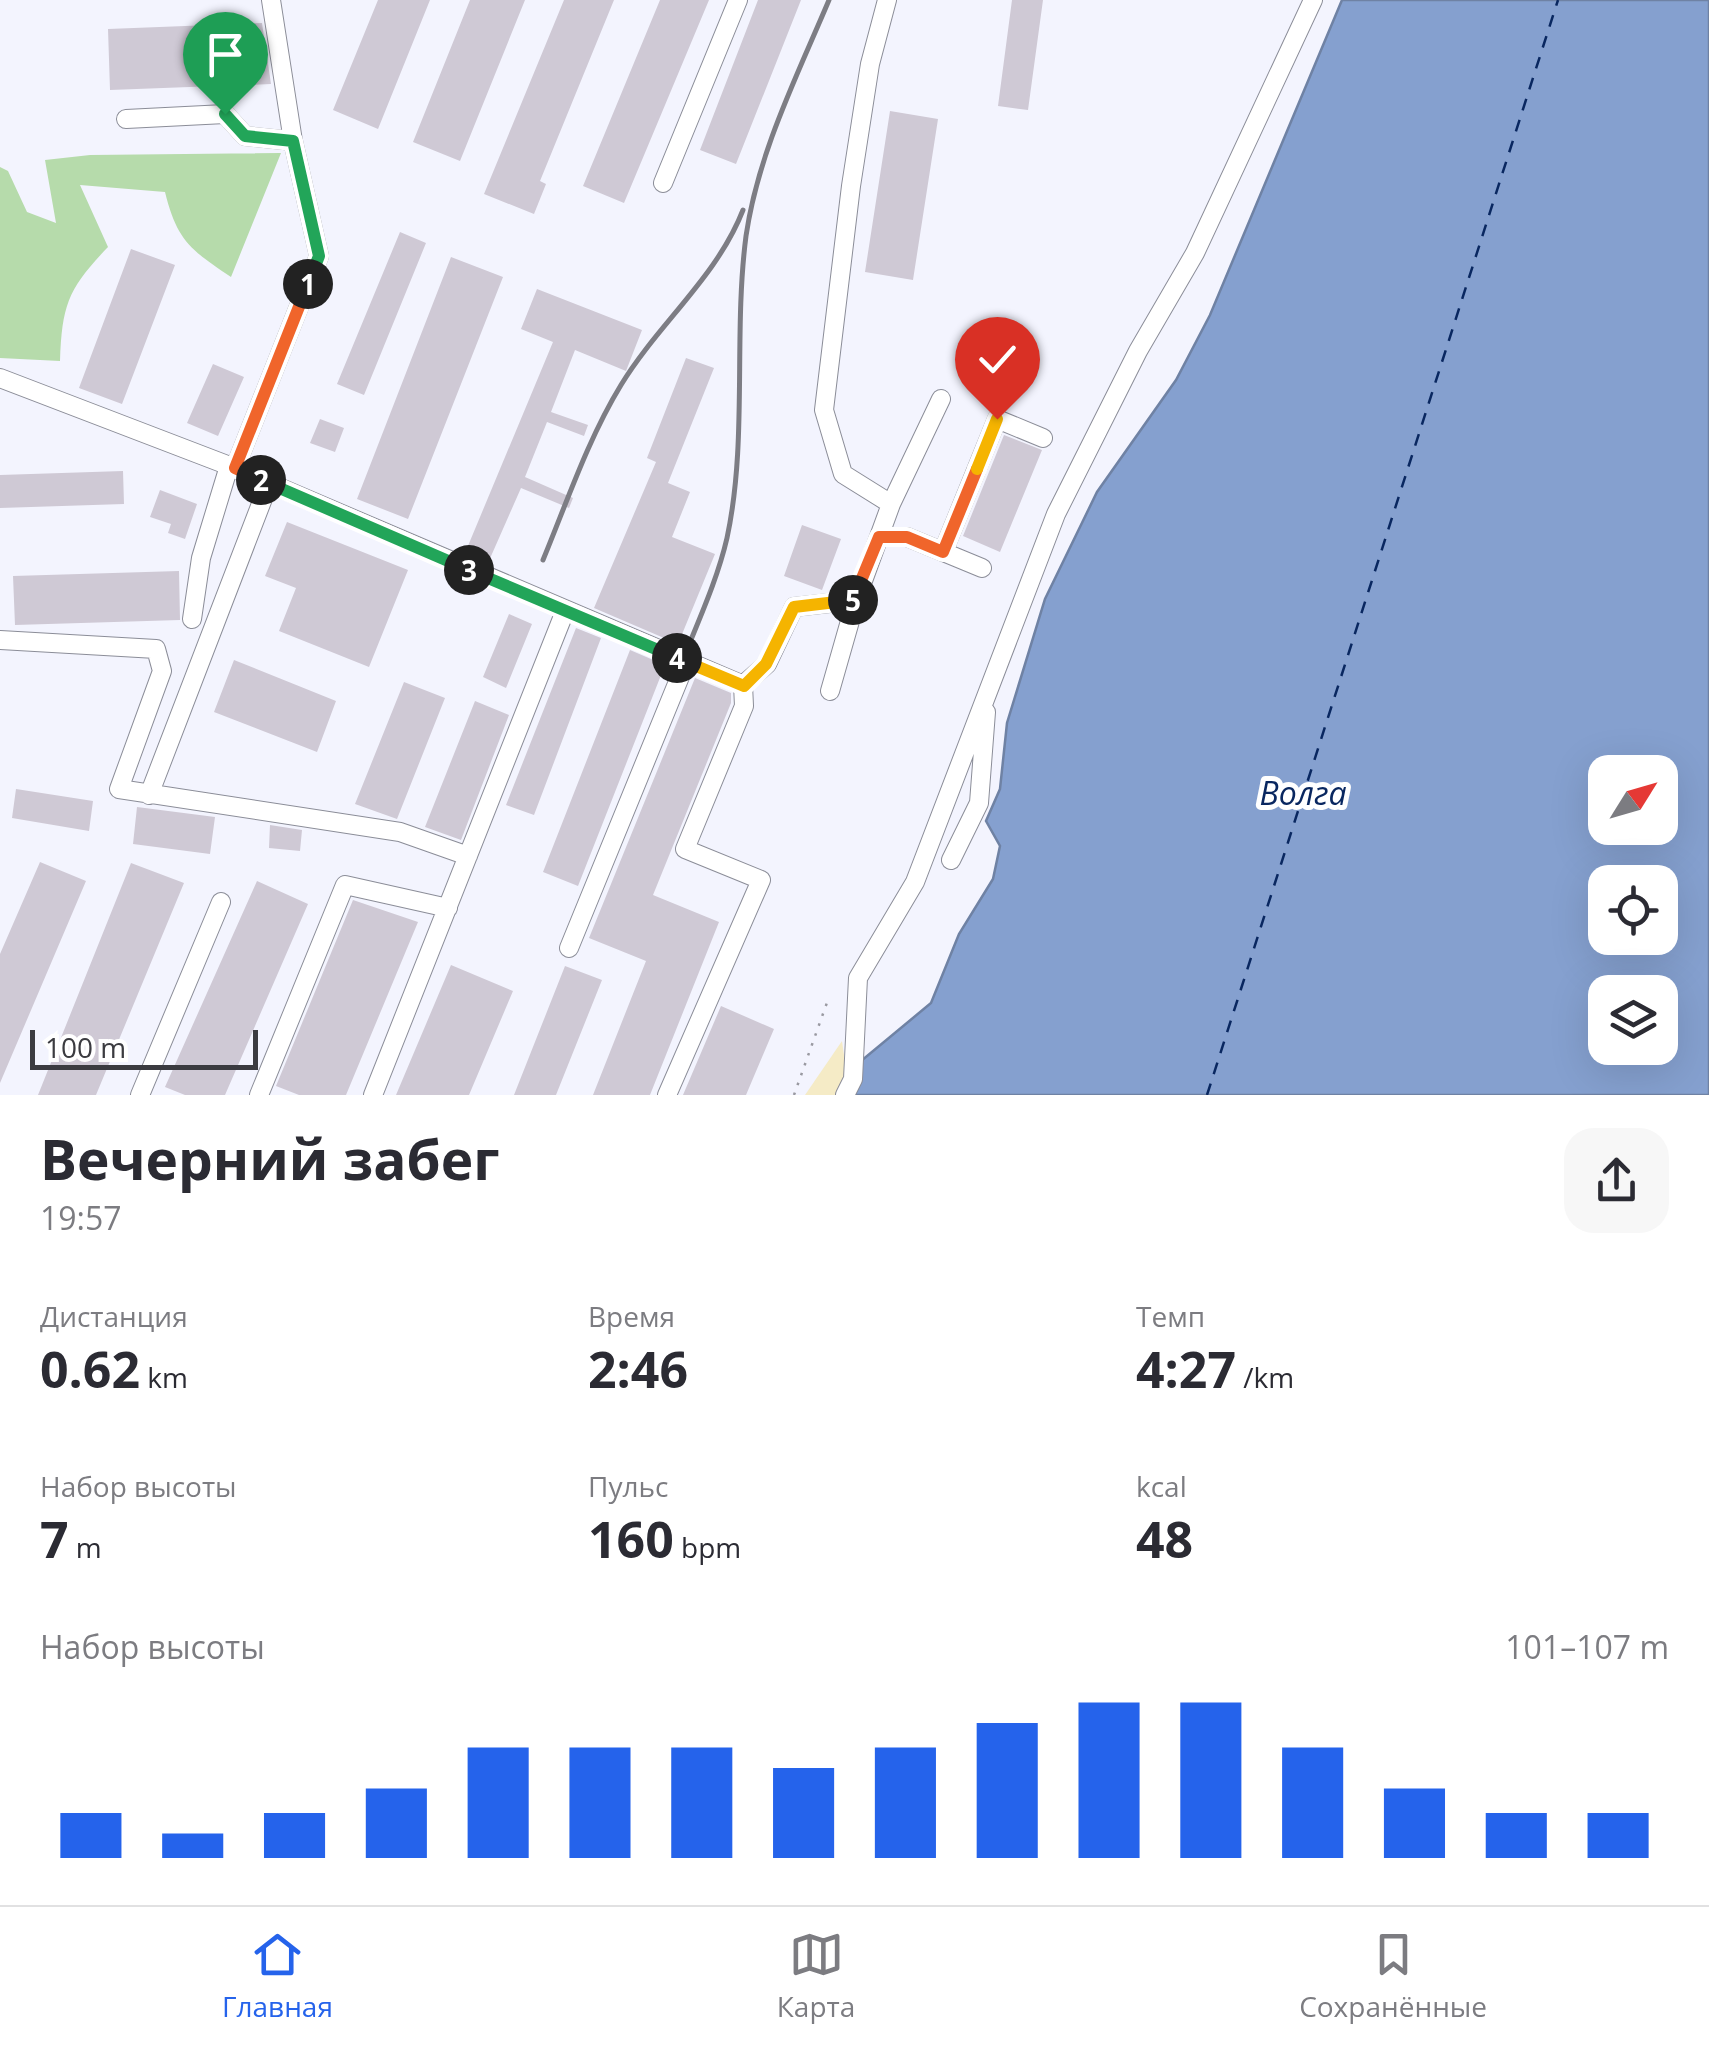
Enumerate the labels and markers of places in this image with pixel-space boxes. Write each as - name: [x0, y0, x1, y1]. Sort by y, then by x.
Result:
- pin: [183, 12, 268, 115]
- pin: 1: [283, 259, 333, 309]
- pin: [955, 317, 1040, 420]
- pin: 2: [236, 455, 286, 505]
- pin: 3: [444, 545, 494, 595]
- pin: 5: [828, 575, 878, 625]
- pin: 4: [652, 633, 702, 683]

